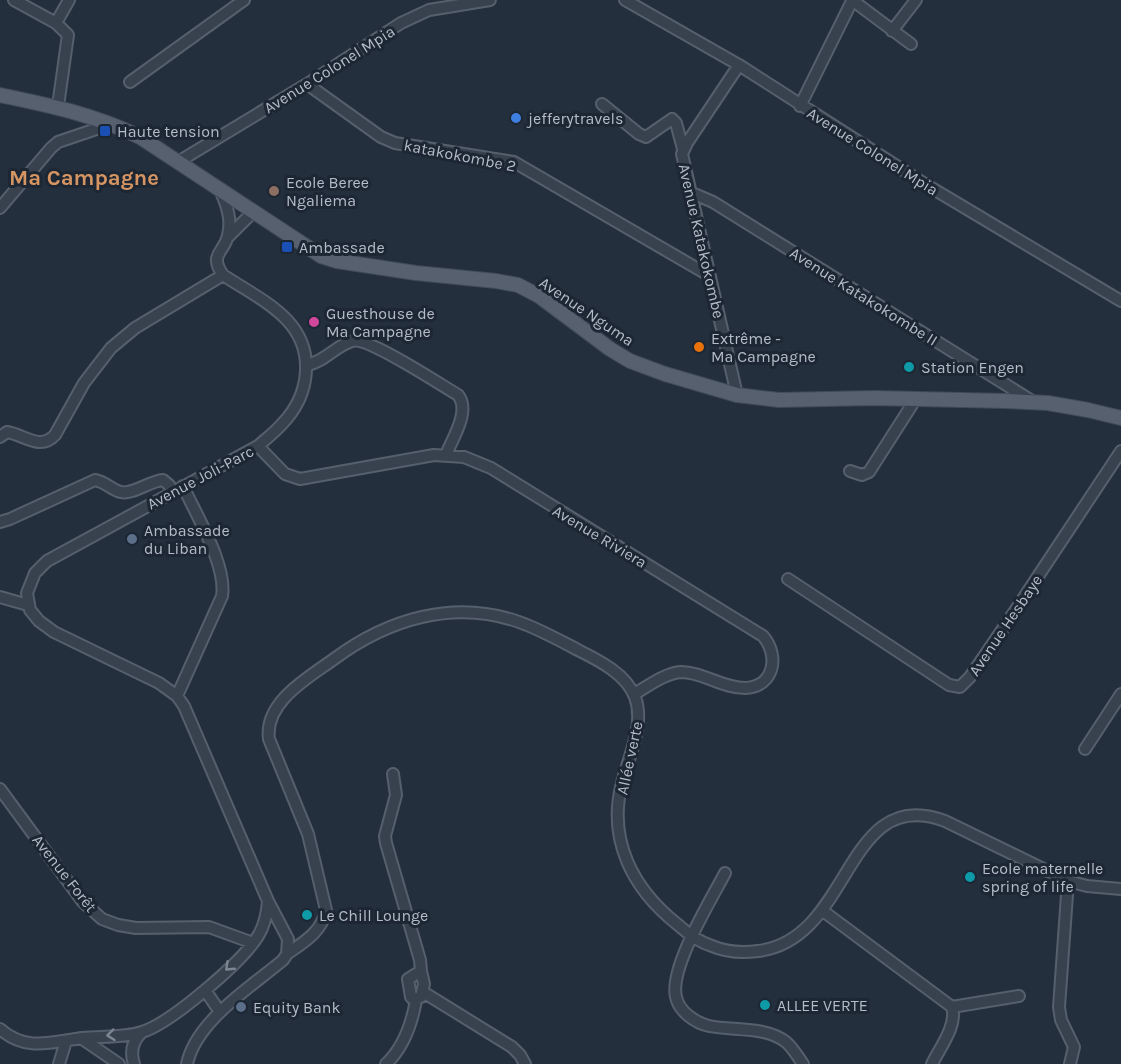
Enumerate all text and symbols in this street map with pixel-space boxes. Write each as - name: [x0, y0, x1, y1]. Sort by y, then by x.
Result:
- street label: Avenue Colonel Mpia: [260, 21, 398, 117]
- street label: Avenue Colonel Mpia: [804, 103, 942, 199]
- place label: jefferytravels: [526, 109, 623, 128]
- marker: jefferytravels: [509, 111, 523, 125]
- place label: Haute tension: [117, 122, 220, 141]
- marker: Haute tension: [98, 124, 112, 138]
- street label: katakokombe 2: [402, 135, 518, 176]
- street label: Avenue Katakokombe: [674, 162, 729, 320]
- district label: Ma Campagne: [9, 165, 159, 191]
- place label: Ecole Beree Ngaliema: [286, 173, 369, 210]
- marker: Ecole Beree Ngaliema: [267, 184, 281, 198]
- place label: Ambassade: [299, 238, 385, 257]
- marker: Ambassade: [280, 240, 294, 254]
- street label: Avenue Katakokombe II: [786, 243, 941, 350]
- street label: Avenue Nguma: [536, 273, 638, 350]
- place label: Guesthouse de Ma Campagne: [326, 304, 435, 341]
- marker: Guesthouse de Ma Campagne: [307, 315, 321, 329]
- place label: Extrême - Ma Campagne: [711, 329, 816, 366]
- marker: Extrême - Ma Campagne: [692, 340, 706, 354]
- place label: Station Engen: [921, 358, 1024, 377]
- marker: Station Engen: [902, 360, 916, 374]
- street label: Avenue Joli-Parc: [144, 441, 257, 514]
- street label: Avenue Riviera: [549, 501, 650, 572]
- place label: Ambassade du Liban: [144, 521, 230, 558]
- marker: Ambassade du Liban: [125, 532, 139, 546]
- street label: Avenue Hesbaye: [965, 571, 1046, 679]
- street label: Allée verte: [612, 720, 647, 797]
- street label: Avenue Forêt: [28, 831, 101, 916]
- place label: Ecole maternelle spring of life: [982, 859, 1103, 896]
- marker: Ecole maternelle spring of life: [963, 870, 977, 884]
- place label: Le Chill Lounge: [319, 906, 428, 925]
- marker: Le Chill Lounge: [300, 908, 314, 922]
- one-way arrow: [226, 960, 236, 971]
- place label: ALLEE VERTE: [777, 996, 868, 1015]
- place label: Equity Bank: [253, 998, 341, 1017]
- marker: ALLEE VERTE: [758, 998, 772, 1012]
- marker: Equity Bank: [234, 1000, 248, 1014]
- one-way arrow: [107, 1028, 116, 1041]

